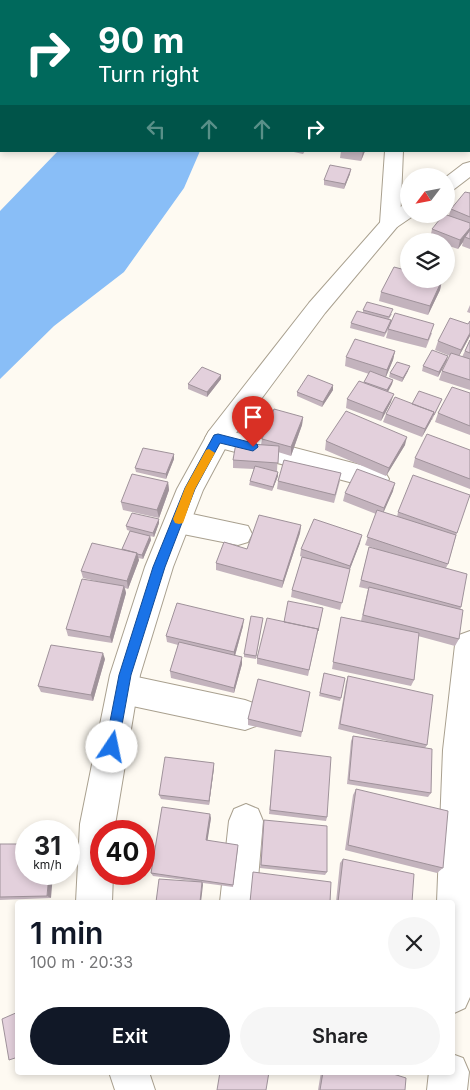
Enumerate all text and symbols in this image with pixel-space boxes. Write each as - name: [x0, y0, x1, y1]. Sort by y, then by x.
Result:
- text: 90 m: [98, 19, 185, 61]
- icon: right: [15, 20, 80, 85]
- text: Turn right: [98, 61, 199, 87]
- icon: left: [142, 115, 170, 143]
- icon: ahead: [195, 115, 223, 143]
- icon: ahead: [248, 115, 276, 143]
- icon: right: [301, 115, 329, 143]
- north arrow: [400, 168, 455, 222]
- map controls: [400, 168, 455, 288]
- button: layers: [400, 233, 455, 288]
- pin: [232, 396, 274, 447]
- icon: arrive: [239, 403, 267, 431]
- position arrow: [85, 720, 137, 772]
- speed limit sign: 40: [90, 820, 155, 885]
- text: 31: [34, 831, 61, 861]
- text: km/h: [33, 857, 62, 872]
- text: 1 min: [30, 915, 103, 951]
- button: close: [388, 917, 440, 969]
- text: 100 m · 20:33: [30, 952, 133, 972]
- button: Exit: [30, 1007, 230, 1065]
- button: Share: [240, 1007, 440, 1065]

